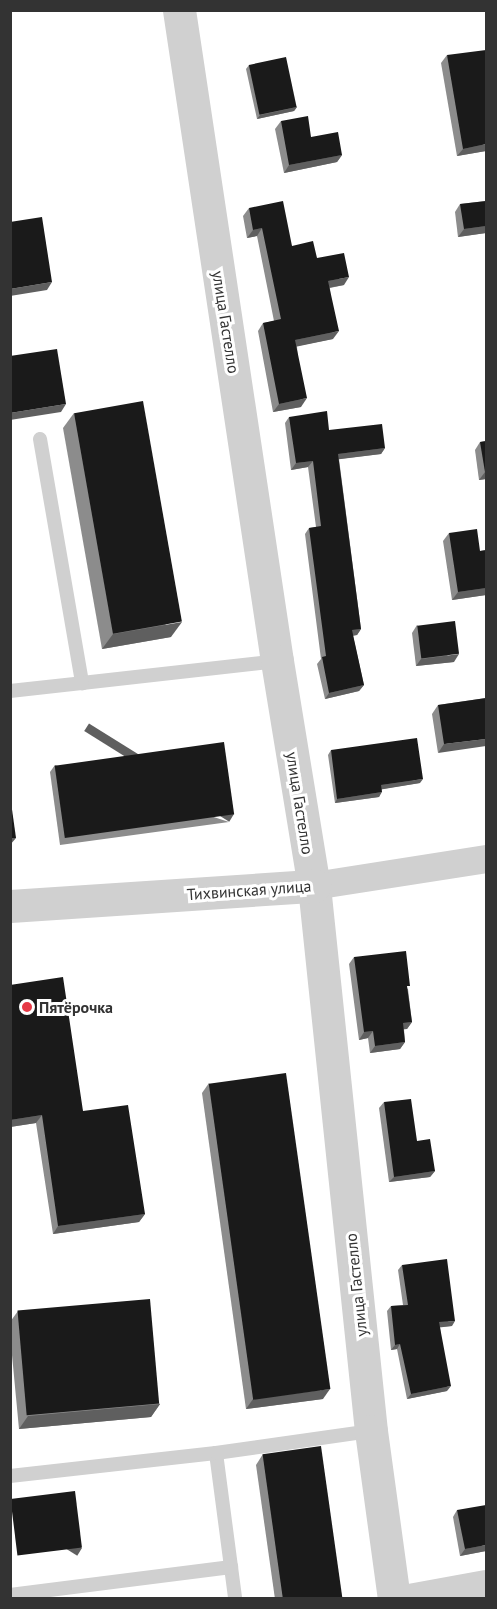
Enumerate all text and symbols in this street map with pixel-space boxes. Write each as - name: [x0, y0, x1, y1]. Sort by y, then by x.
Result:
- street label: улица Гастелло: [208, 269, 244, 375]
- street label: улица Гастелло: [282, 750, 318, 856]
- street label: Тихвинская улица: [186, 876, 312, 904]
- place label: Пятёрочка: [39, 997, 113, 1017]
- marker: Пятёрочка: [20, 1000, 34, 1014]
- street label: улица Гастелло: [341, 1232, 371, 1338]

